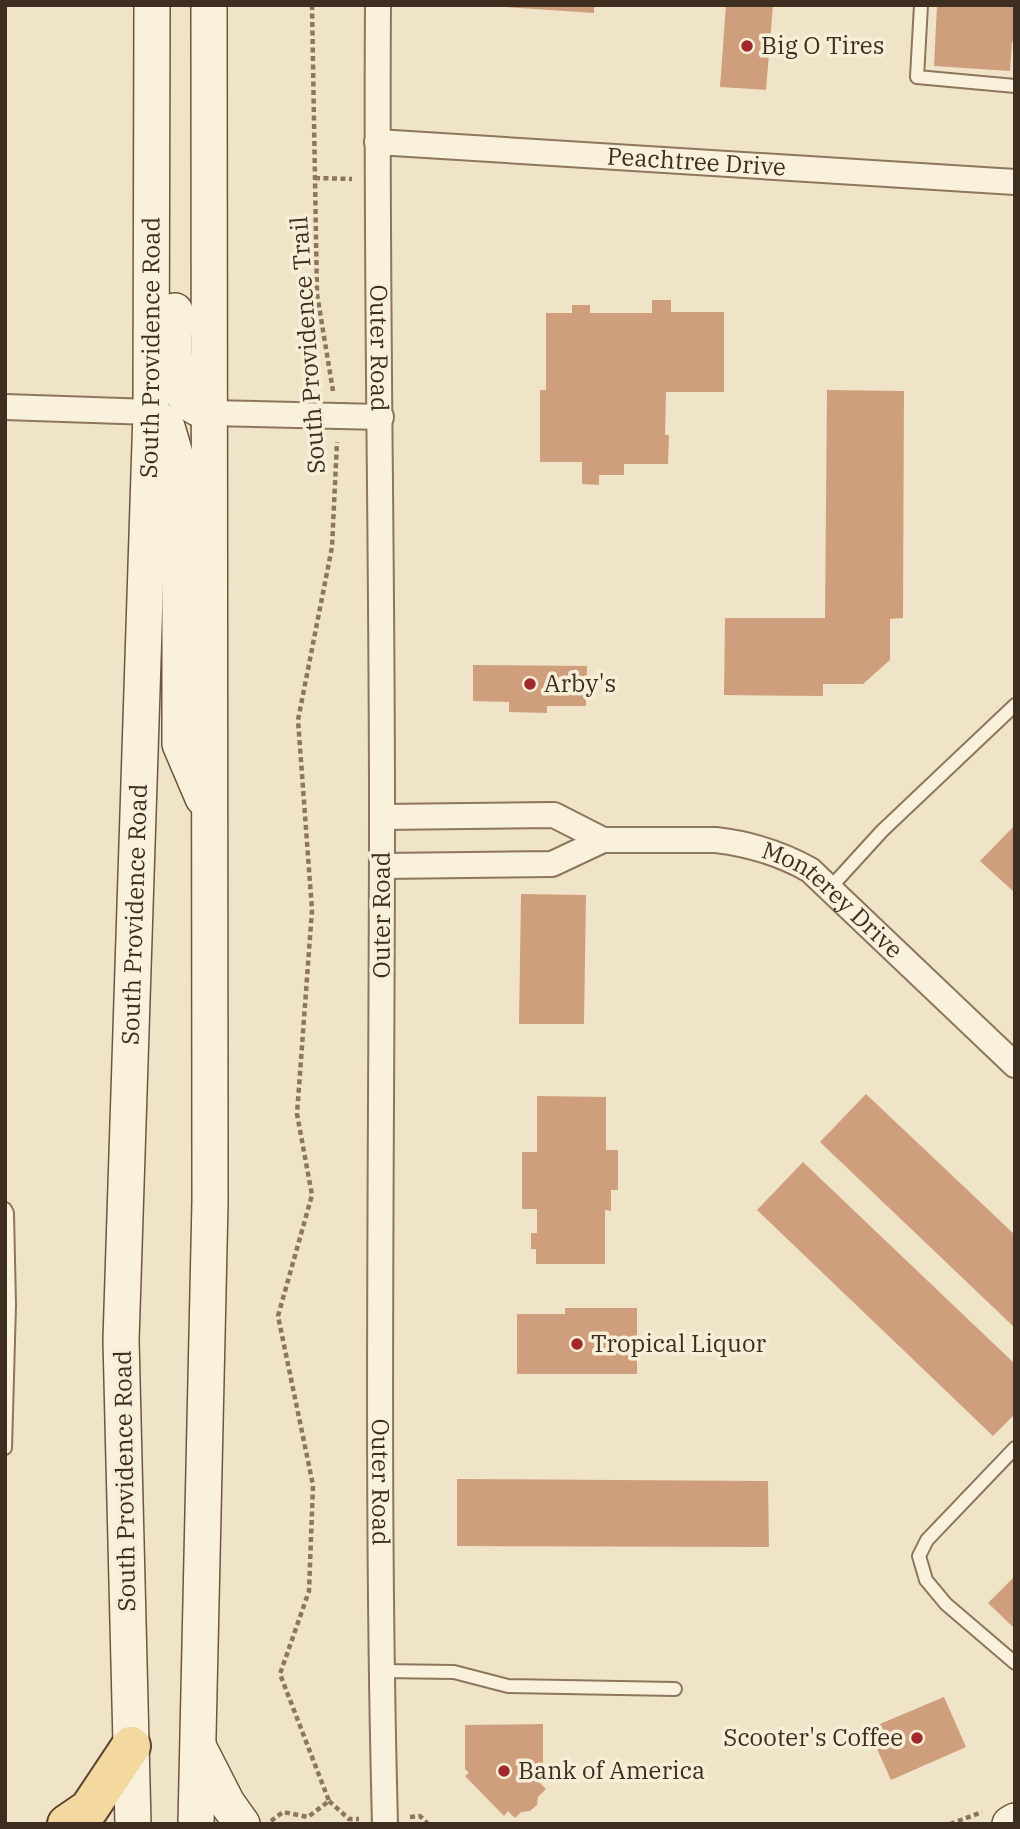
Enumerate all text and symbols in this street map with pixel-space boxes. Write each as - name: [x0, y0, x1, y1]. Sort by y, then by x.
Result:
- place label: Big O Tires: [761, 29, 884, 61]
- marker: Big O Tires: [739, 38, 755, 54]
- street label: Peachtree Drive: [606, 139, 787, 183]
- street label: South Providence Trail: [282, 215, 332, 475]
- street label: South Providence Road: [132, 217, 166, 479]
- street label: Outer Road: [363, 284, 396, 412]
- place label: Arby's: [544, 667, 616, 699]
- marker: Arby's: [522, 676, 538, 692]
- street label: South Providence Road: [114, 783, 154, 1045]
- street label: Monterey Drive: [758, 833, 910, 965]
- street label: Outer Road: [365, 852, 397, 978]
- place label: Tropical Liquor: [591, 1327, 766, 1359]
- marker: Tropical Liquor: [569, 1336, 585, 1352]
- street label: South Providence Road: [106, 1350, 142, 1612]
- street label: Outer Road: [365, 1419, 398, 1546]
- place label: Scooter's Coffee: [723, 1721, 903, 1753]
- marker: Scooter's Coffee: [909, 1730, 925, 1746]
- place label: Bank of America: [518, 1754, 705, 1786]
- marker: Bank of America: [496, 1763, 512, 1779]

